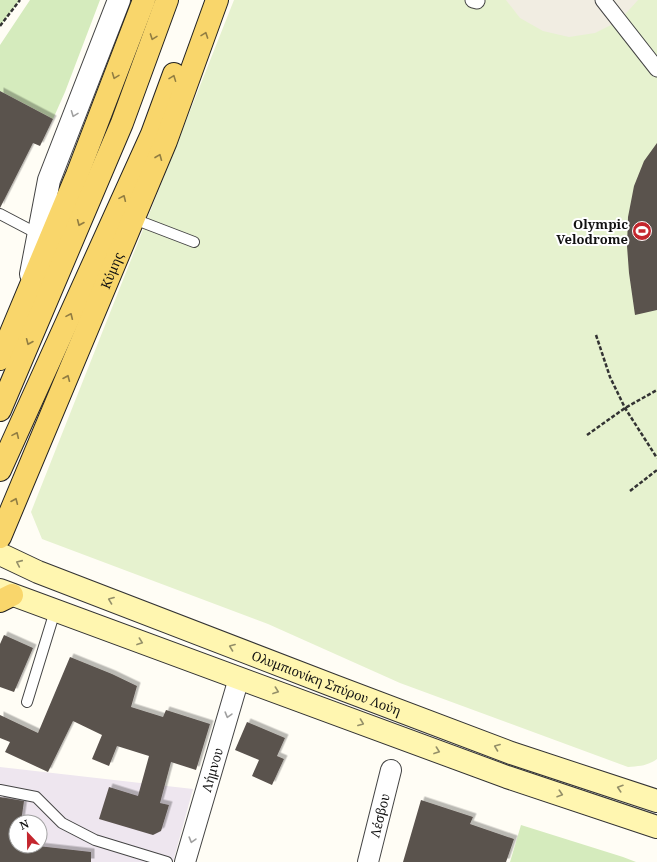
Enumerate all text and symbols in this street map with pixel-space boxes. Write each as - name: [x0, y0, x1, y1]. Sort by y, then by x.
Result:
- one-way arrow: [200, 32, 208, 39]
- one-way arrow: [150, 33, 158, 40]
- one-way arrow: [112, 72, 120, 79]
- one-way arrow: [168, 74, 177, 81]
- one-way arrow: [71, 110, 79, 118]
- one-way arrow: [155, 153, 163, 160]
- one-way arrow: [118, 194, 126, 202]
- place label: Olympic Velodrome: [556, 215, 628, 248]
- one-way arrow: [76, 219, 84, 226]
- sports icon: Olympic Velodrome: [631, 220, 653, 242]
- street label: Κύμης: [96, 249, 127, 292]
- one-way arrow: [65, 313, 73, 321]
- one-way arrow: [26, 338, 34, 346]
- one-way arrow: [62, 375, 70, 383]
- one-way arrow: [11, 431, 19, 439]
- one-way arrow: [10, 498, 18, 505]
- one-way arrow: [16, 560, 24, 568]
- one-way arrow: [108, 596, 115, 604]
- one-way arrow: [137, 637, 144, 646]
- one-way arrow: [229, 643, 236, 651]
- street label: Ολυμπιονίκη Σπύρου Λούη: [249, 646, 404, 720]
- one-way arrow: [272, 687, 279, 695]
- one-way arrow: [224, 712, 233, 719]
- one-way arrow: [358, 718, 365, 726]
- one-way arrow: [493, 744, 500, 752]
- street label: Λήμνου: [197, 746, 227, 794]
- one-way arrow: [434, 746, 441, 754]
- one-way arrow: [617, 785, 624, 793]
- one-way arrow: [556, 789, 563, 798]
- street label: Λέσβου: [365, 792, 394, 839]
- north arrow: [8, 814, 48, 854]
- text: N: [17, 816, 31, 833]
- one-way arrow: [188, 837, 197, 844]

